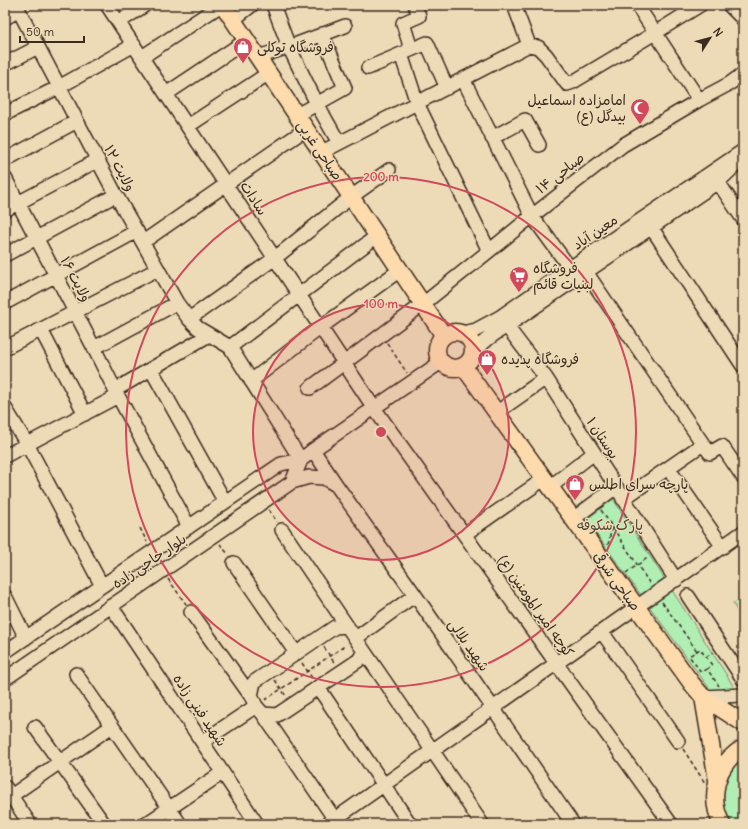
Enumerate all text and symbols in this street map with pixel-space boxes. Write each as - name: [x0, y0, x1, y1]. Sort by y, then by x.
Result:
- scale bar: [20, 18, 84, 44]
- north arrow: [690, 18, 730, 58]
- text: 50 m: [26, 24, 55, 39]
- text: N: [710, 25, 726, 39]
- shop icon: فروشگاه توکلی: [232, 36, 254, 64]
- place label: فروشگاه توکلی: [257, 38, 334, 56]
- place label: امامزاده اسماعیل (ع) بیدگل: [527, 91, 626, 126]
- mosque icon: امامزاده اسماعیل (ع) بیدگل: [629, 97, 651, 125]
- street label: صباحی غربی: [293, 116, 347, 184]
- street label: ولایت ۱۲: [100, 142, 140, 194]
- street label: صباحی ۱۴: [532, 148, 588, 198]
- text: 200 m: [363, 169, 399, 184]
- street label: سادات: [236, 178, 272, 218]
- street label: معین آباد: [569, 210, 621, 254]
- street label: ولایت ۱۶: [57, 253, 95, 305]
- place label: فروشگاه لبنیات قائم: [533, 259, 593, 295]
- supermarket icon: فروشگاه لبنیات قائم: [508, 265, 530, 293]
- text: 100 m: [364, 296, 398, 311]
- shop icon: فروشگاه پدیده: [476, 348, 498, 376]
- place label: فروشگاه پدیده: [501, 350, 579, 369]
- street label: بوستان ۱: [583, 414, 623, 462]
- centre of rings: [374, 425, 388, 439]
- shop icon: پارچه سرای اطلس: [564, 473, 586, 501]
- place label: پارچه سرای اطلس: [589, 475, 688, 494]
- park label: پارک شکوفه: [577, 516, 643, 535]
- street label: بلوار حاجی زاده: [108, 530, 190, 592]
- street label: صباحی شرقی: [589, 548, 645, 614]
- street label: کوچه امیر المومنین (ع): [493, 551, 578, 661]
- street label: شهید بلالی: [444, 615, 494, 675]
- street label: شهید فینی زاده: [169, 670, 231, 750]

